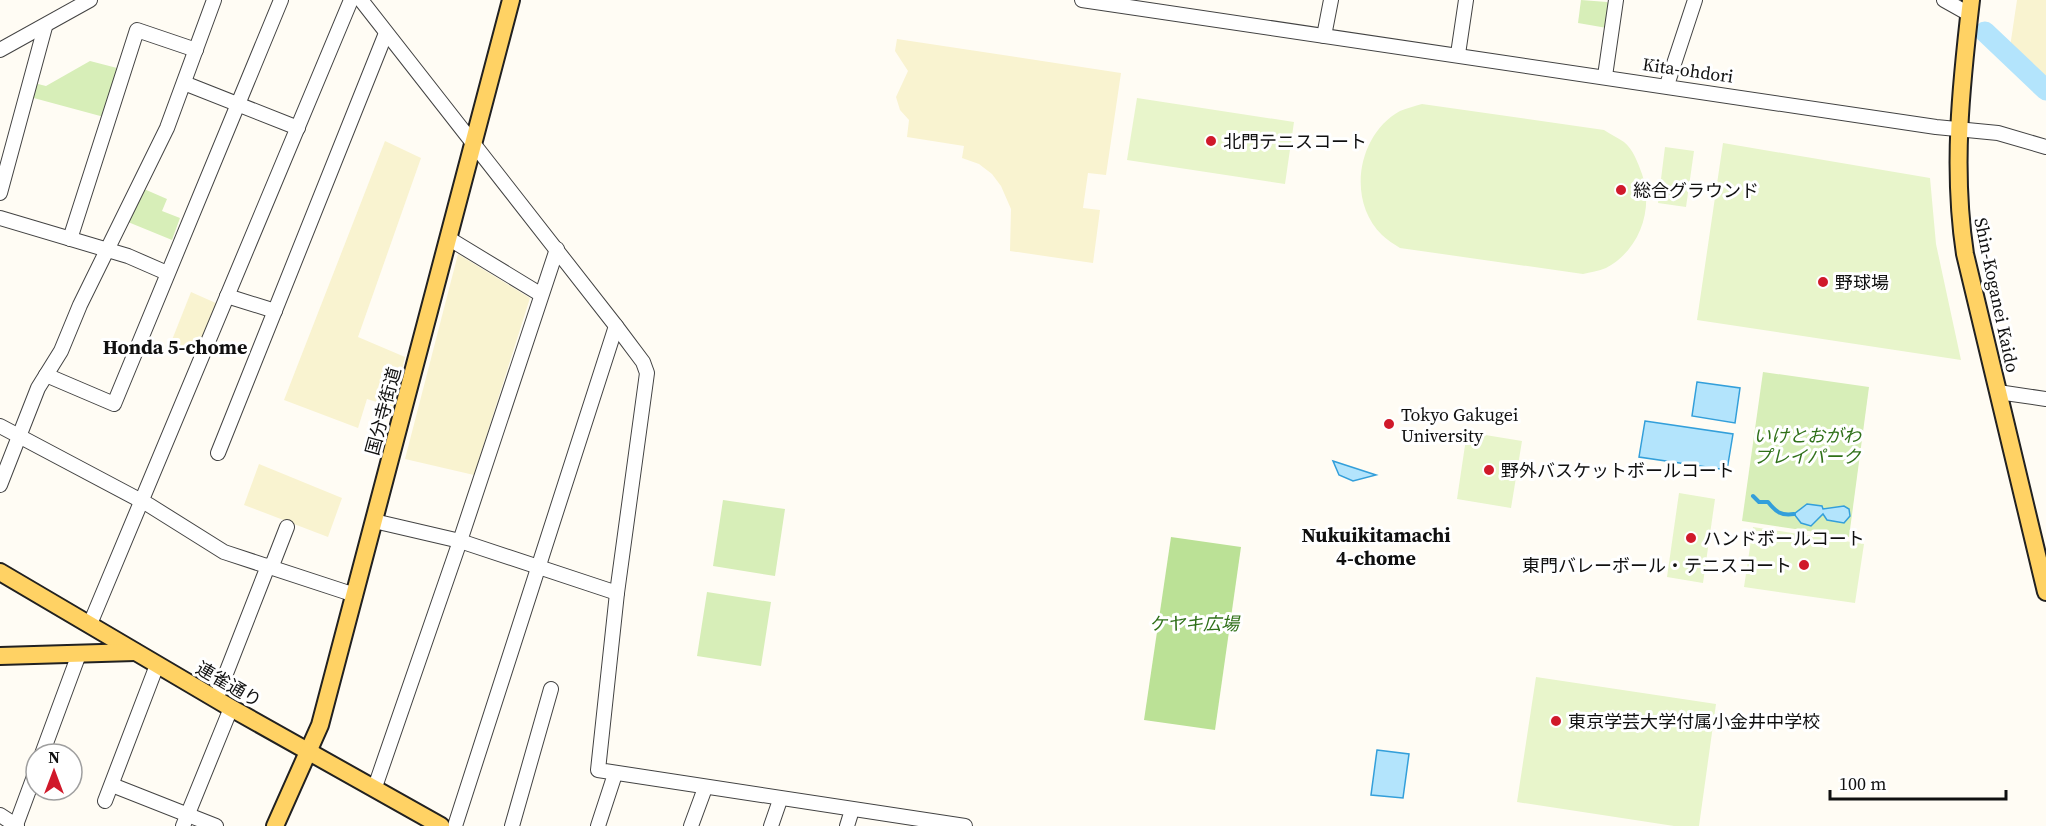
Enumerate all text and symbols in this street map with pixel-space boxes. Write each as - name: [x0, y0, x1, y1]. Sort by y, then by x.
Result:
- street label: Kita-ohdori: [1641, 51, 1735, 89]
- place label: 北門テニスコート: [1223, 129, 1367, 154]
- marker: 北門テニスコート: [1204, 134, 1218, 148]
- place label: 総合グラウンド: [1633, 178, 1759, 203]
- marker: 総合グラウンド: [1614, 183, 1628, 197]
- street label: Shin-Koganei Kaido: [1968, 215, 2026, 375]
- place label: 野球場: [1835, 270, 1889, 295]
- marker: 野球場: [1816, 275, 1830, 289]
- district label: Honda 5-chome: [103, 333, 247, 361]
- street label: 国分寺街道: [359, 364, 407, 458]
- place label: Tokyo Gakugei University: [1401, 402, 1518, 448]
- marker: Tokyo Gakugei University: [1382, 417, 1396, 431]
- park label: いけとおがわ プレイパーク: [1753, 423, 1862, 469]
- place label: 野外バスケットボールコート: [1501, 458, 1735, 483]
- marker: 野外バスケットボールコート: [1482, 463, 1496, 477]
- district label: Nukuikitamachi 4-chome: [1301, 521, 1451, 572]
- place label: ハンドボールコート: [1703, 526, 1865, 551]
- marker: ハンドボールコート: [1684, 531, 1698, 545]
- place label: 東門バレーボール・テニスコート: [1522, 553, 1792, 578]
- marker: 東門バレーボール・テニスコート: [1797, 558, 1811, 572]
- park label: ケヤキ広場: [1149, 611, 1241, 636]
- street label: 連雀通り: [192, 655, 266, 713]
- place label: 東京学芸大学付属小金井中学校: [1568, 709, 1820, 734]
- marker: 東京学芸大学付属小金井中学校: [1549, 714, 1563, 728]
- north arrow: [24, 742, 84, 802]
- text: N: [48, 746, 60, 768]
- scale bar: [1830, 763, 2006, 801]
- text: 100 m: [1839, 771, 1886, 796]

